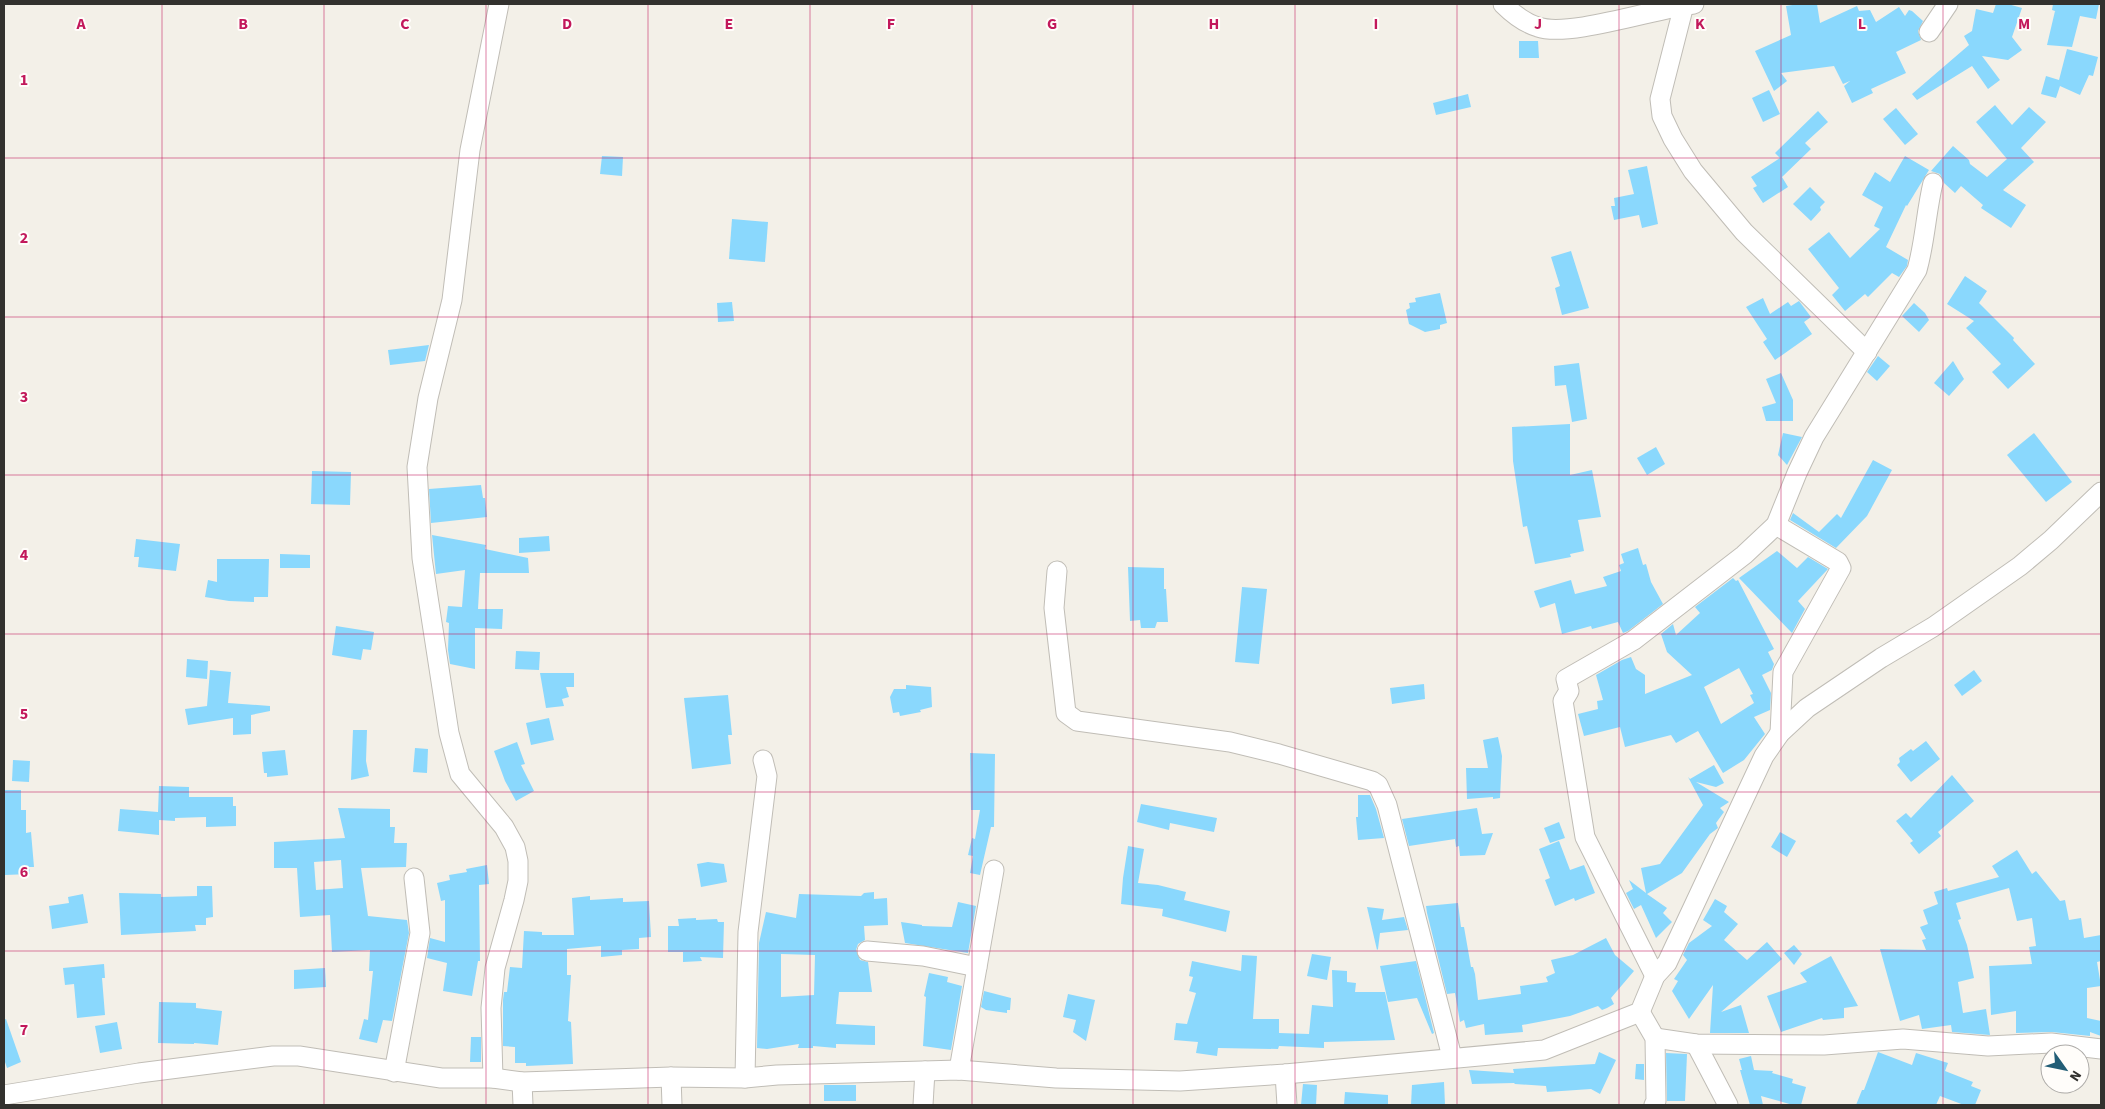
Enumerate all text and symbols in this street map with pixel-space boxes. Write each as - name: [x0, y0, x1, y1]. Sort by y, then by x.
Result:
- text: A: [75, 13, 86, 35]
- text: B: [238, 13, 248, 35]
- text: C: [400, 13, 410, 35]
- text: D: [562, 13, 572, 35]
- text: E: [725, 13, 733, 35]
- text: F: [887, 13, 895, 35]
- text: G: [1047, 13, 1057, 35]
- text: H: [1209, 13, 1219, 35]
- text: I: [1374, 13, 1378, 35]
- text: J: [1534, 13, 1542, 35]
- text: K: [1695, 13, 1705, 35]
- text: L: [1858, 13, 1866, 35]
- text: M: [2018, 13, 2030, 35]
- text: 1: [20, 69, 28, 91]
- text: 2: [20, 227, 28, 249]
- text: 3: [20, 386, 28, 408]
- text: 4: [20, 544, 29, 566]
- text: 5: [20, 703, 28, 725]
- text: 6: [20, 861, 28, 883]
- text: 7: [20, 1019, 28, 1041]
- north arrow: [2040, 1044, 2090, 1094]
- text: N: [2064, 1066, 2086, 1085]

